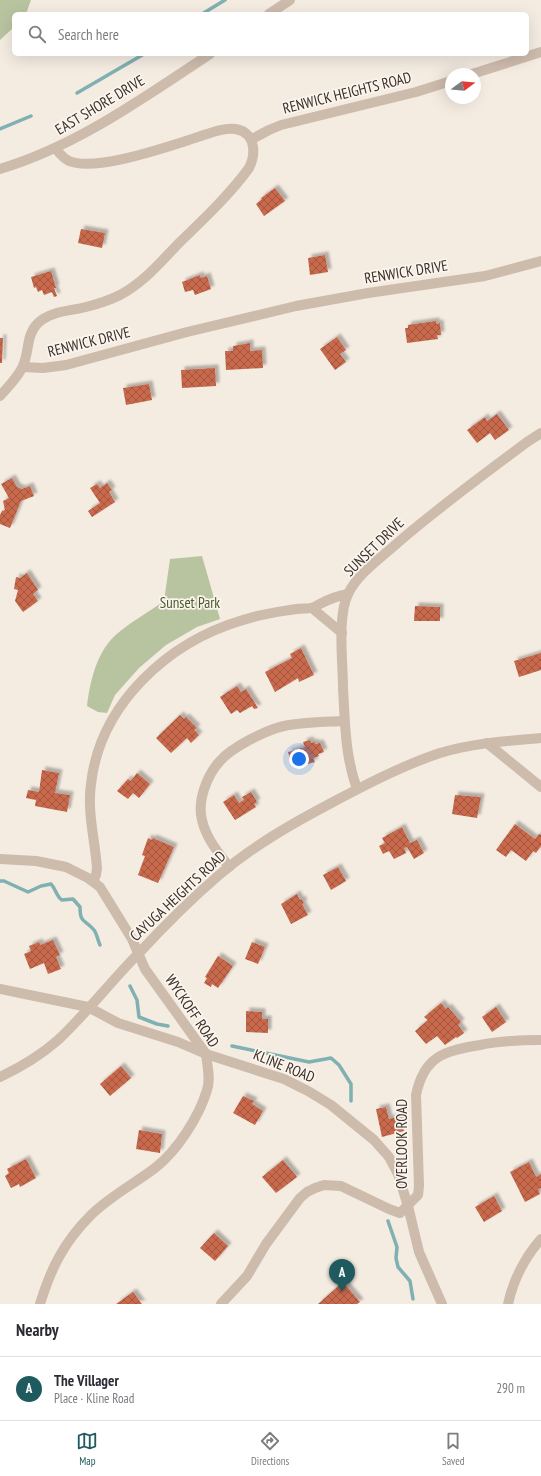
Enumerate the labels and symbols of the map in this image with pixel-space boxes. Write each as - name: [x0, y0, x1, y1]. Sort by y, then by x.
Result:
- street label: RENWICK HEIGHTS ROAD: [281, 67, 413, 118]
- north arrow: [445, 68, 481, 104]
- street label: EAST SHORE DRIVE: [52, 70, 148, 139]
- street label: RENWICK DRIVE: [363, 256, 449, 287]
- street label: RENWICK DRIVE: [46, 322, 132, 361]
- street label: SUNSET DRIVE: [340, 513, 408, 580]
- park label: Sunset Park: [160, 593, 220, 612]
- your location: [289, 749, 309, 769]
- street label: CAYUGA HEIGHTS ROAD: [126, 846, 230, 945]
- street label: WYCKOFF ROAD: [161, 971, 224, 1051]
- street label: KLINE ROAD: [251, 1045, 318, 1086]
- street label: OVERLOOK ROAD: [392, 1099, 411, 1189]
- pin: A: [329, 1259, 355, 1292]

